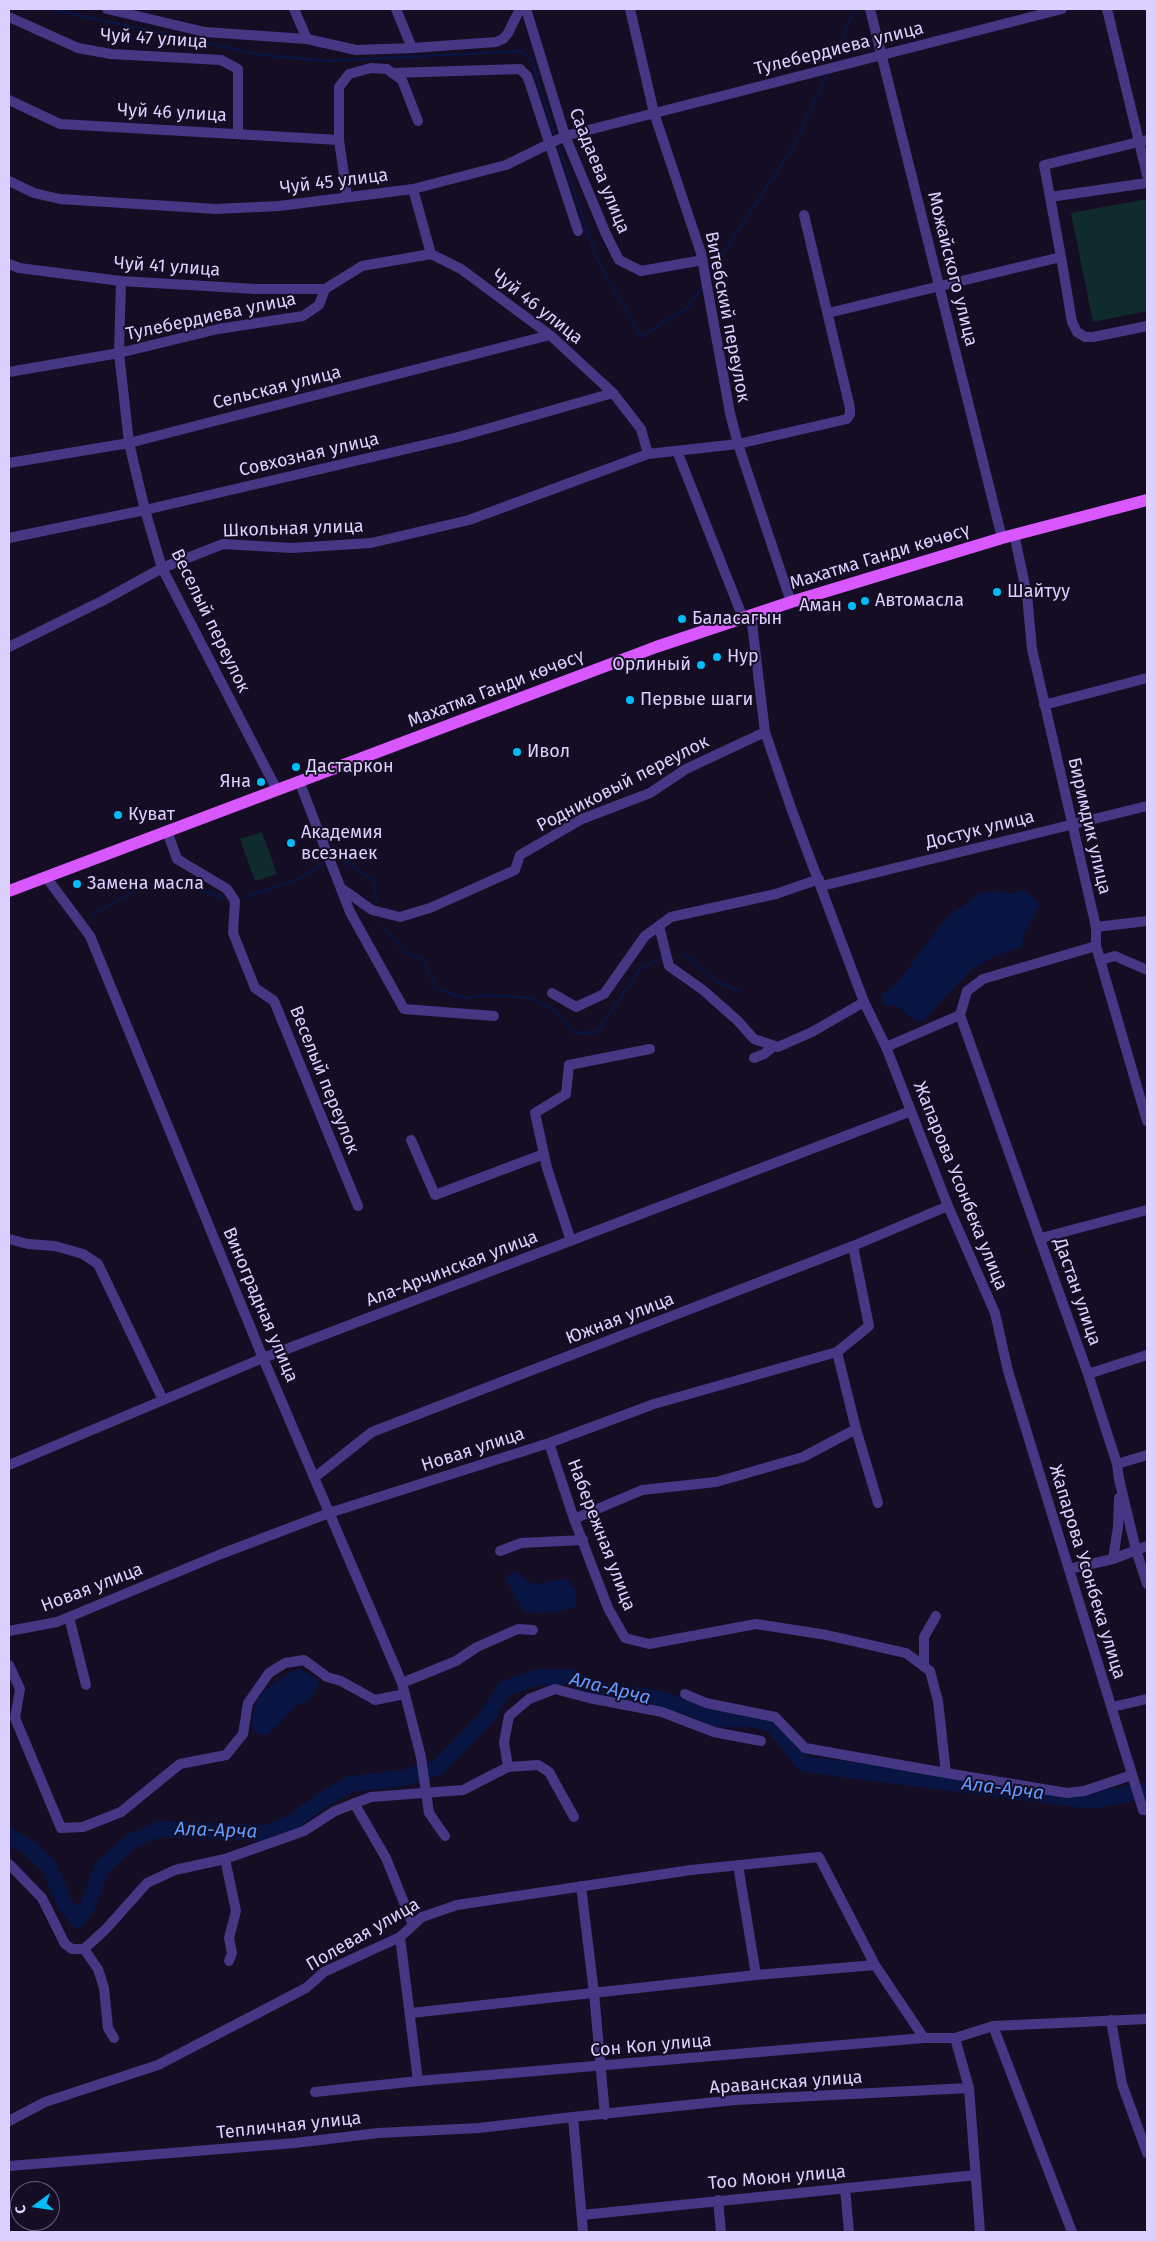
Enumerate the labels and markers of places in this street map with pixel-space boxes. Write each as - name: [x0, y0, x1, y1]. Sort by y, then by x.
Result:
- place label: Шайтуу: [1007, 581, 1070, 603]
- marker: Шайтуу: [991, 586, 1003, 598]
- place label: Автомасла: [875, 590, 964, 612]
- place label: Аман: [799, 595, 842, 617]
- marker: Автомасла: [859, 595, 871, 607]
- marker: Аман: [846, 600, 858, 612]
- place label: Баласагын: [692, 608, 782, 630]
- marker: Баласагын: [676, 613, 688, 625]
- place label: Нур: [727, 646, 759, 668]
- marker: Нур: [711, 651, 723, 663]
- place label: Орлиный: [612, 654, 691, 676]
- marker: Орлиный: [695, 659, 707, 671]
- place label: Первые шаги: [640, 689, 753, 711]
- marker: Первые шаги: [624, 694, 636, 706]
- place label: Ивол: [527, 741, 570, 763]
- marker: Ивол: [511, 746, 523, 758]
- place label: Дастаркон: [306, 756, 394, 778]
- marker: Дастаркон: [290, 761, 302, 773]
- place label: Яна: [220, 771, 251, 793]
- marker: Яна: [255, 776, 267, 788]
- place label: Куват: [128, 804, 175, 826]
- marker: Куват: [112, 809, 124, 821]
- place label: Академия всезнаек: [301, 822, 383, 864]
- marker: Академия всезнаек: [285, 837, 297, 849]
- place label: Замена масла: [87, 873, 204, 895]
- marker: Замена масла: [71, 878, 83, 890]

